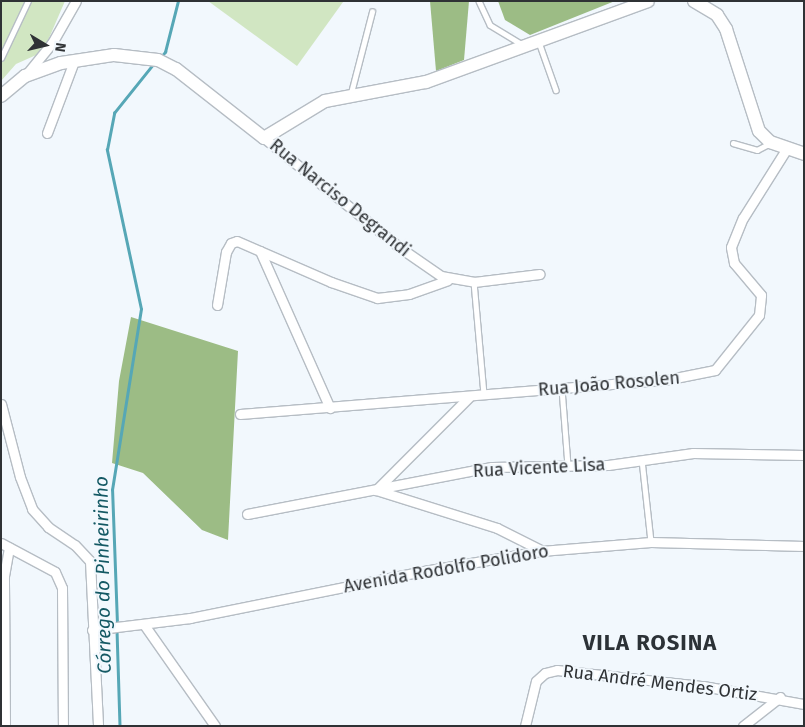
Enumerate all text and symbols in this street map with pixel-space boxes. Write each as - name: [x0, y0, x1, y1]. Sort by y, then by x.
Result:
- north arrow: [20, 20, 70, 70]
- text: N: [51, 41, 69, 53]
- street label: Rua Narciso Degrandi: [265, 135, 415, 261]
- street label: Rua João Rosolen: [537, 367, 681, 401]
- street label: Rua Vicente Lisa: [472, 454, 606, 482]
- water label: Córrego do Pinheirinho: [90, 476, 116, 674]
- street label: Avenida Rodolfo Polidoro: [342, 540, 550, 598]
- district label: VILA ROSINA: [581, 630, 719, 656]
- street label: Rua André Mendes Ortiz: [562, 660, 758, 706]

